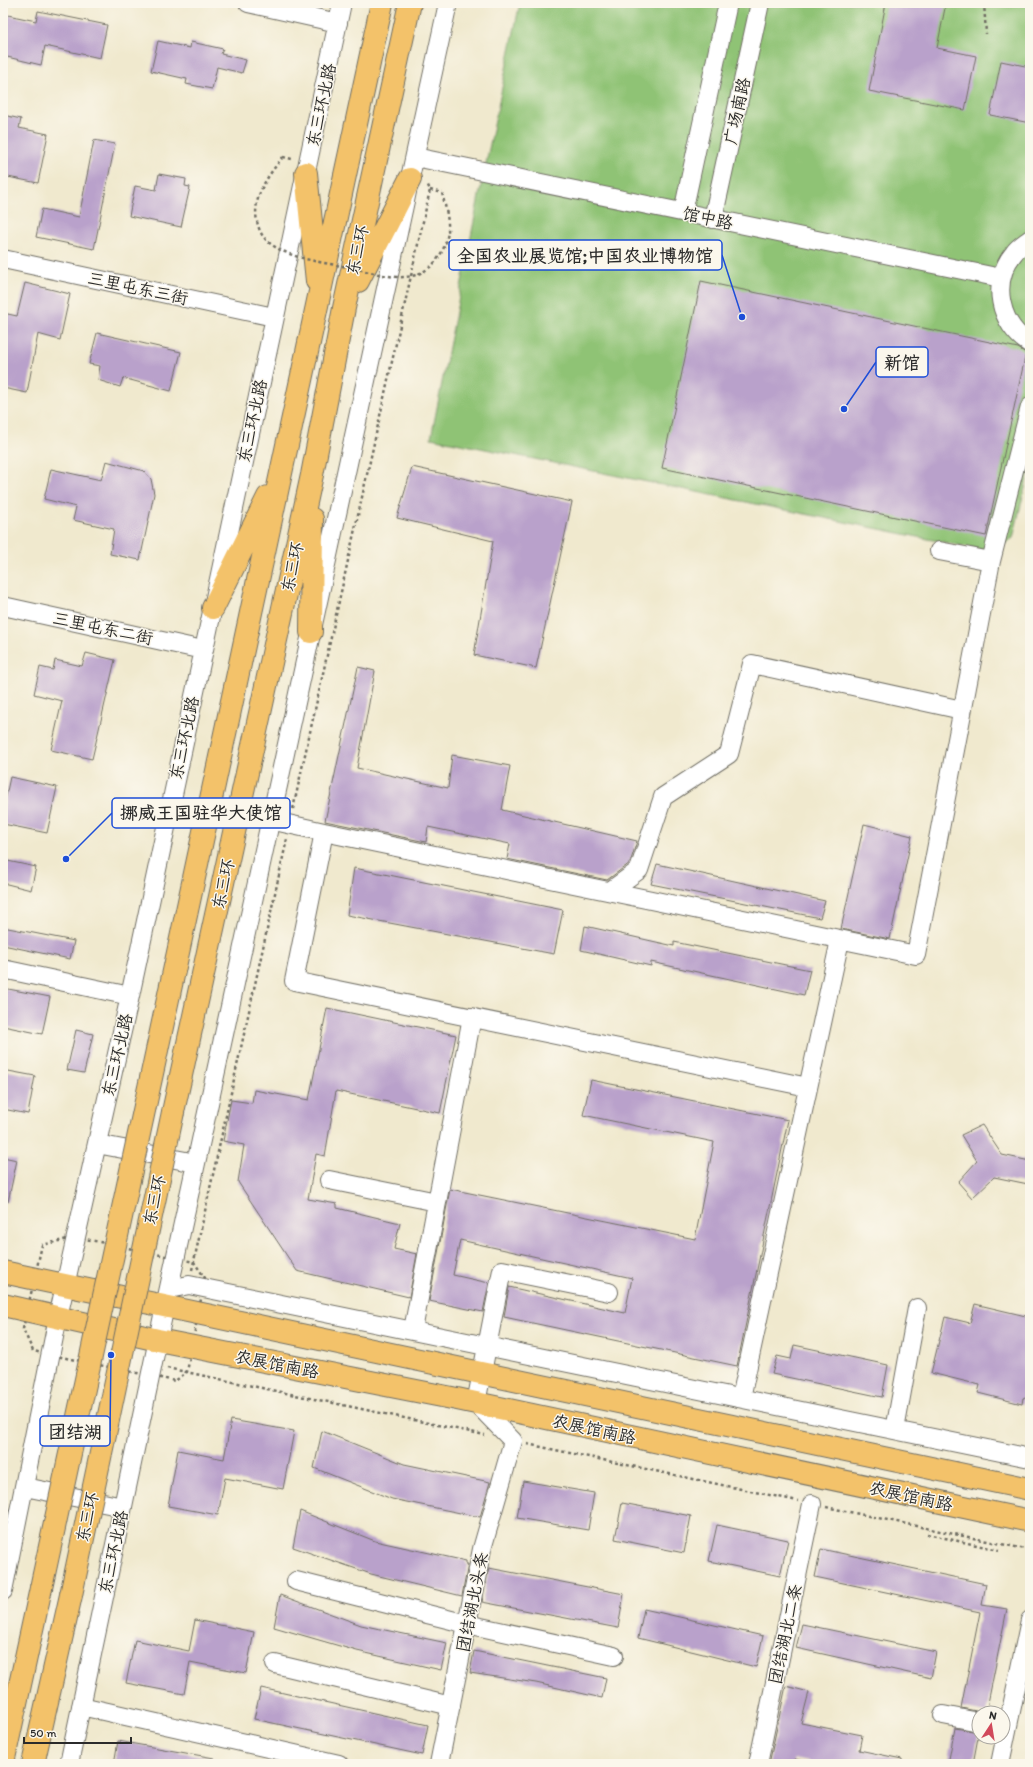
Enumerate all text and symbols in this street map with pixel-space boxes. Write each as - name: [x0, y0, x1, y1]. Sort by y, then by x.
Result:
- street label: 东三环北路: [302, 61, 340, 149]
- street label: 广场南路: [720, 76, 754, 146]
- street label: 馆中路: [681, 203, 735, 233]
- street label: 东三环: [342, 223, 372, 277]
- callout: 全国农业展览馆;中国农业博物馆: [449, 240, 722, 270]
- text: 全国农业展览馆;中国农业博物馆: [457, 245, 713, 267]
- street label: 三里屯东三街: [86, 268, 190, 308]
- callout: 新馆: [876, 347, 928, 377]
- text: 新馆: [884, 352, 920, 374]
- street label: 东三环北路: [233, 377, 271, 465]
- street label: 东三环: [277, 540, 307, 594]
- street label: 三里屯东二街: [51, 608, 155, 648]
- street label: 东三环北路: [165, 694, 203, 782]
- callout: 挪威王国驻华大使馆: [112, 798, 290, 828]
- text: 挪威王国驻华大使馆: [120, 802, 282, 824]
- street label: 东三环: [208, 857, 238, 911]
- street label: 东三环北路: [98, 1011, 136, 1099]
- street label: 东三环: [139, 1173, 169, 1227]
- street label: 农展馆南路: [233, 1346, 321, 1382]
- street label: 农展馆南路: [550, 1410, 638, 1448]
- callout: 团结湖: [40, 1416, 110, 1446]
- text: 团结湖: [48, 1421, 102, 1443]
- street label: 农展馆南路: [867, 1477, 955, 1515]
- street label: 东三环: [72, 1490, 102, 1544]
- street label: 东三环北路: [94, 1508, 132, 1596]
- street label: 团结湖北头条: [452, 1550, 492, 1654]
- street label: 团结湖北二条: [765, 1582, 805, 1686]
- north arrow: [971, 1705, 1011, 1745]
- text: N: [988, 1709, 998, 1723]
- scale bar: [24, 1719, 131, 1745]
- text: 50 m: [30, 1726, 56, 1740]

